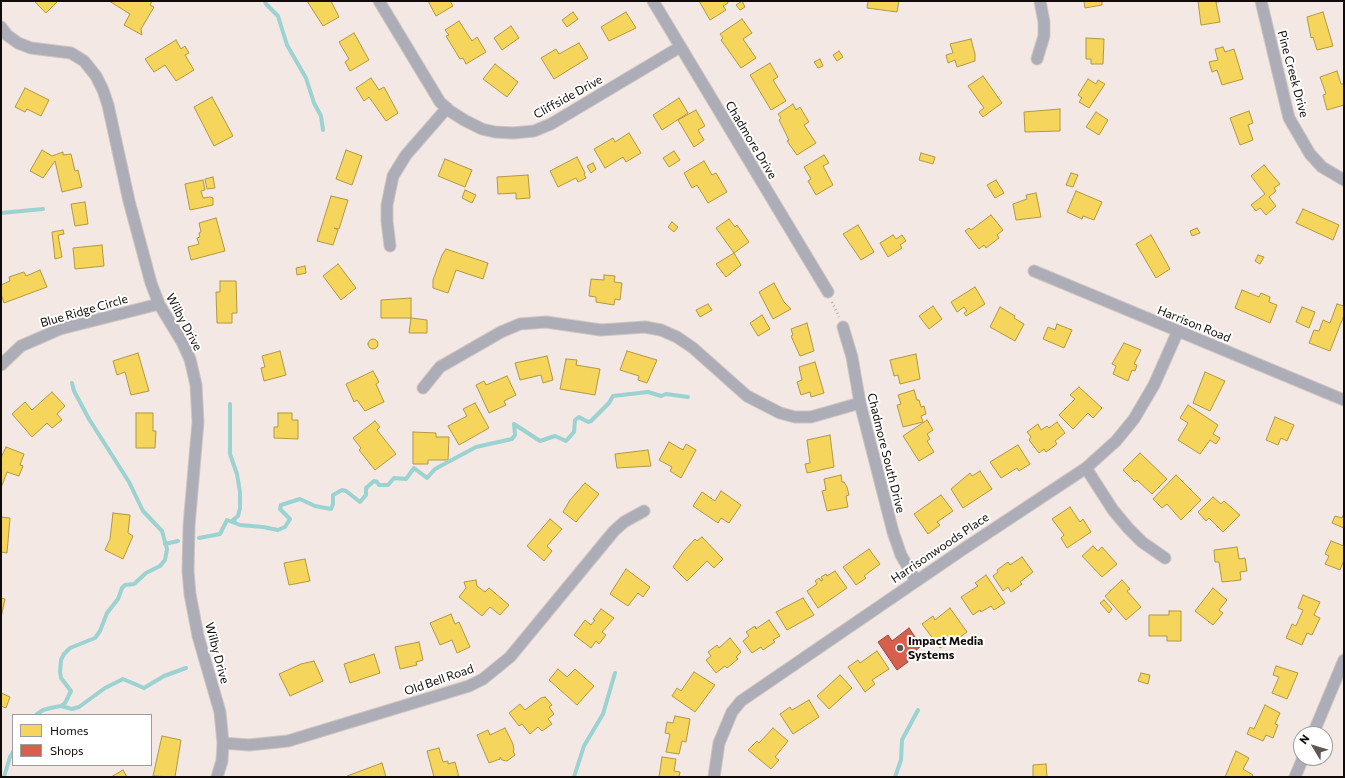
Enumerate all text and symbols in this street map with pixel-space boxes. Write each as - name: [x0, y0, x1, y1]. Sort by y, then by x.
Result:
- street label: Pine Creek Drive: [1274, 29, 1312, 119]
- street label: Cliffside Drive: [531, 72, 605, 122]
- street label: Chadmore Drive: [722, 99, 780, 181]
- street label: Wilby Drive: [163, 291, 205, 353]
- street label: Blue Ridge Circle: [39, 292, 129, 330]
- street label: Harrison Road: [1155, 303, 1233, 345]
- street label: Chadmore South Drive: [864, 392, 908, 514]
- street label: Harrisonwoods Place: [888, 510, 992, 586]
- street label: Wilby Drive: [202, 621, 232, 685]
- place label: Impact Media Systems: [908, 634, 983, 662]
- marker: Impact Media Systems: [895, 643, 905, 653]
- street label: Old Bell Road: [402, 661, 476, 699]
- legend: [12, 714, 152, 766]
- text: Homes: [50, 723, 88, 737]
- north arrow: [1293, 726, 1333, 766]
- text: N: [1296, 732, 1312, 746]
- text: Shops: [50, 743, 84, 757]

